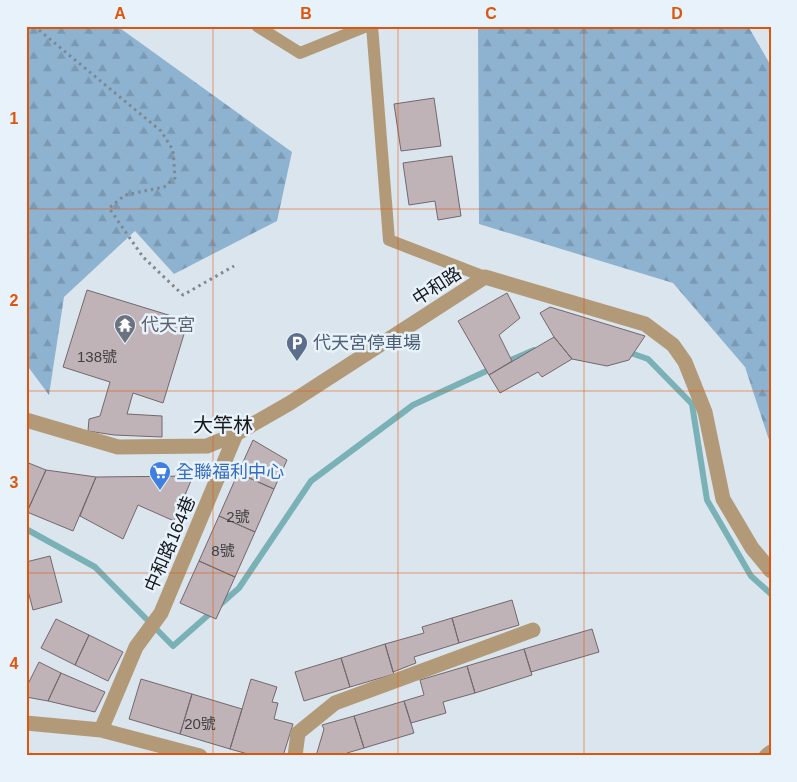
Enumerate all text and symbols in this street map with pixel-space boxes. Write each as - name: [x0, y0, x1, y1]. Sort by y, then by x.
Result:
- text: A: [114, 5, 126, 22]
- text: B: [300, 5, 312, 22]
- text: C: [485, 5, 497, 22]
- text: D: [671, 5, 683, 22]
- text: 1: [10, 110, 19, 127]
- street label: 中和路: [409, 263, 465, 309]
- text: 2: [10, 292, 19, 309]
- temple icon: 代天宮: [113, 313, 137, 344]
- place label: 代天宮: [141, 315, 195, 335]
- parking icon: 代天宮停車場: [285, 331, 309, 362]
- place label: 代天宮停車場: [313, 333, 421, 353]
- house number: 138號: [77, 348, 117, 365]
- district label: 大竿林: [193, 414, 253, 436]
- supermarket icon: 全聯福利中心: [148, 460, 172, 491]
- place label: 全聯福利中心: [176, 462, 284, 482]
- text: 3: [10, 474, 19, 491]
- street label: 中和路164巷: [141, 493, 199, 595]
- house number: 2號: [226, 508, 250, 525]
- house number: 8號: [211, 542, 235, 559]
- text: 4: [10, 655, 19, 672]
- house number: 20號: [184, 715, 216, 732]

